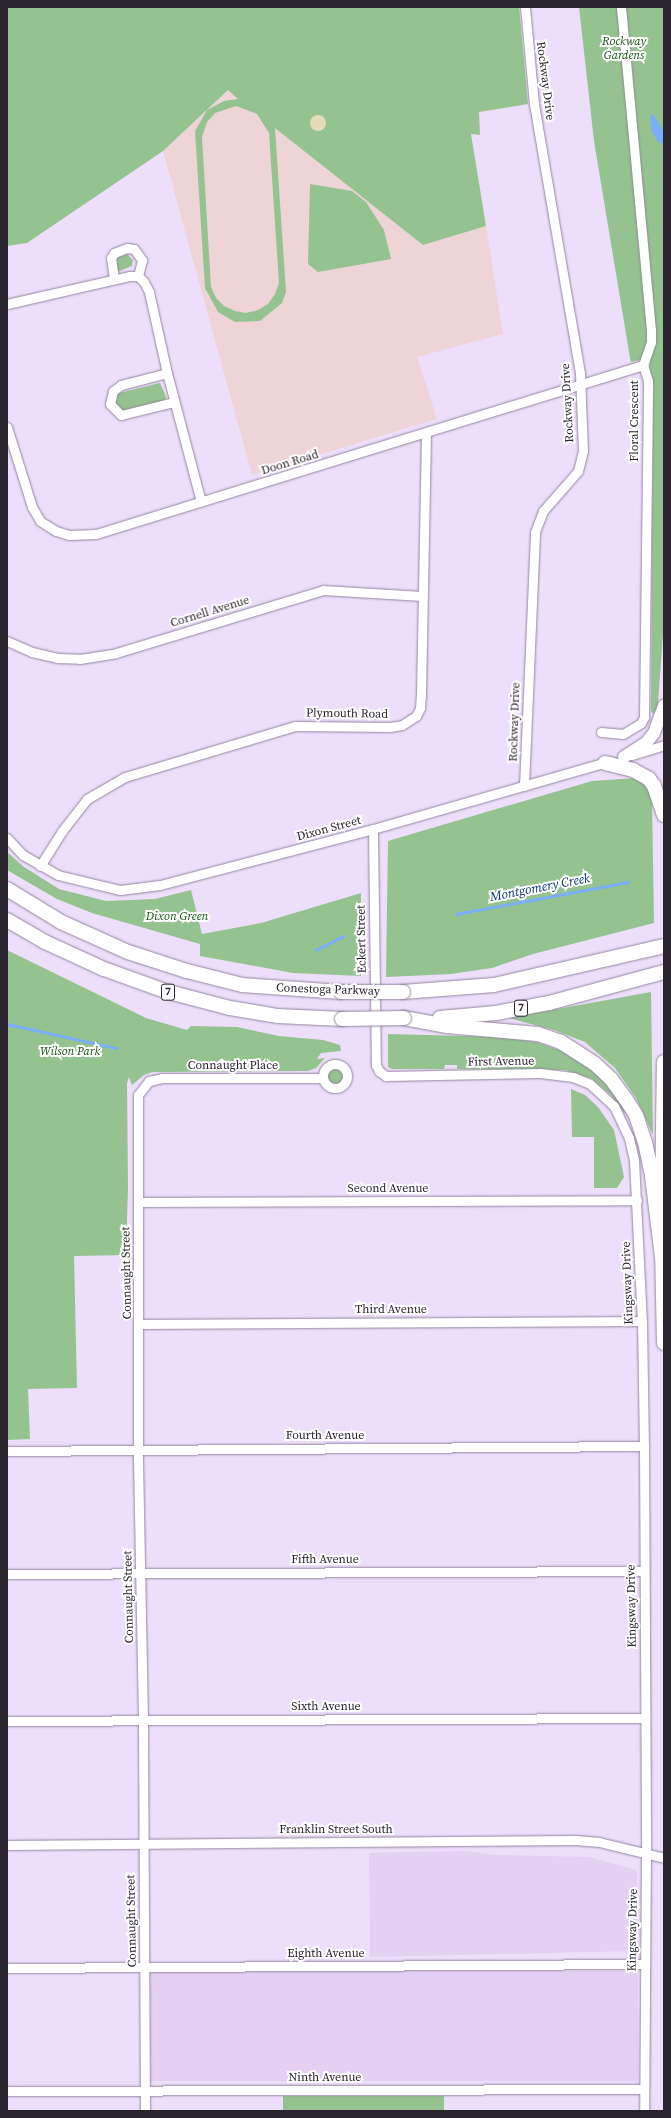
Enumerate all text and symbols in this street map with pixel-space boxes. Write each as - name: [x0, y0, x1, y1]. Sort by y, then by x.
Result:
- park label: Rockway Gardens: [602, 35, 646, 63]
- street label: Rockway Drive: [533, 41, 557, 121]
- street label: Rockway Drive: [559, 363, 577, 443]
- street label: Floral Crescent: [628, 380, 642, 462]
- street label: Doon Road: [260, 447, 320, 479]
- street label: Cornell Avenue: [169, 593, 251, 631]
- street label: Rockway Drive: [506, 682, 524, 762]
- street label: Plymouth Road: [306, 706, 388, 722]
- street label: Dixon Street: [295, 814, 363, 844]
- water label: Montgomery Creek: [489, 871, 591, 905]
- street label: Eckert Street: [354, 905, 370, 973]
- park label: Dixon Green: [146, 910, 208, 924]
- street label: Conestoga Parkway: [276, 981, 380, 999]
- road number: 7: [161, 983, 175, 1001]
- road number: 7: [514, 999, 528, 1017]
- park label: Wilson Park: [40, 1045, 100, 1059]
- street label: First Avenue: [468, 1054, 534, 1070]
- street label: Connaught Place: [188, 1059, 278, 1073]
- street label: Second Avenue: [348, 1182, 428, 1196]
- street label: Connaught Street: [119, 1227, 135, 1319]
- street label: Kingsway Drive: [619, 1241, 637, 1325]
- street label: Third Avenue: [355, 1303, 427, 1317]
- street label: Fourth Avenue: [286, 1429, 364, 1443]
- street label: Connaught Street: [121, 1551, 137, 1643]
- street label: Fifth Avenue: [291, 1553, 359, 1567]
- street label: Kingsway Drive: [624, 1564, 640, 1648]
- street label: Sixth Avenue: [291, 1700, 361, 1714]
- street label: Franklin Street South: [279, 1823, 393, 1837]
- street label: Connaught Street: [124, 1875, 140, 1967]
- street label: Kingsway Drive: [625, 1888, 641, 1972]
- street label: Eighth Avenue: [287, 1947, 365, 1961]
- street label: Ninth Avenue: [289, 2071, 361, 2085]

